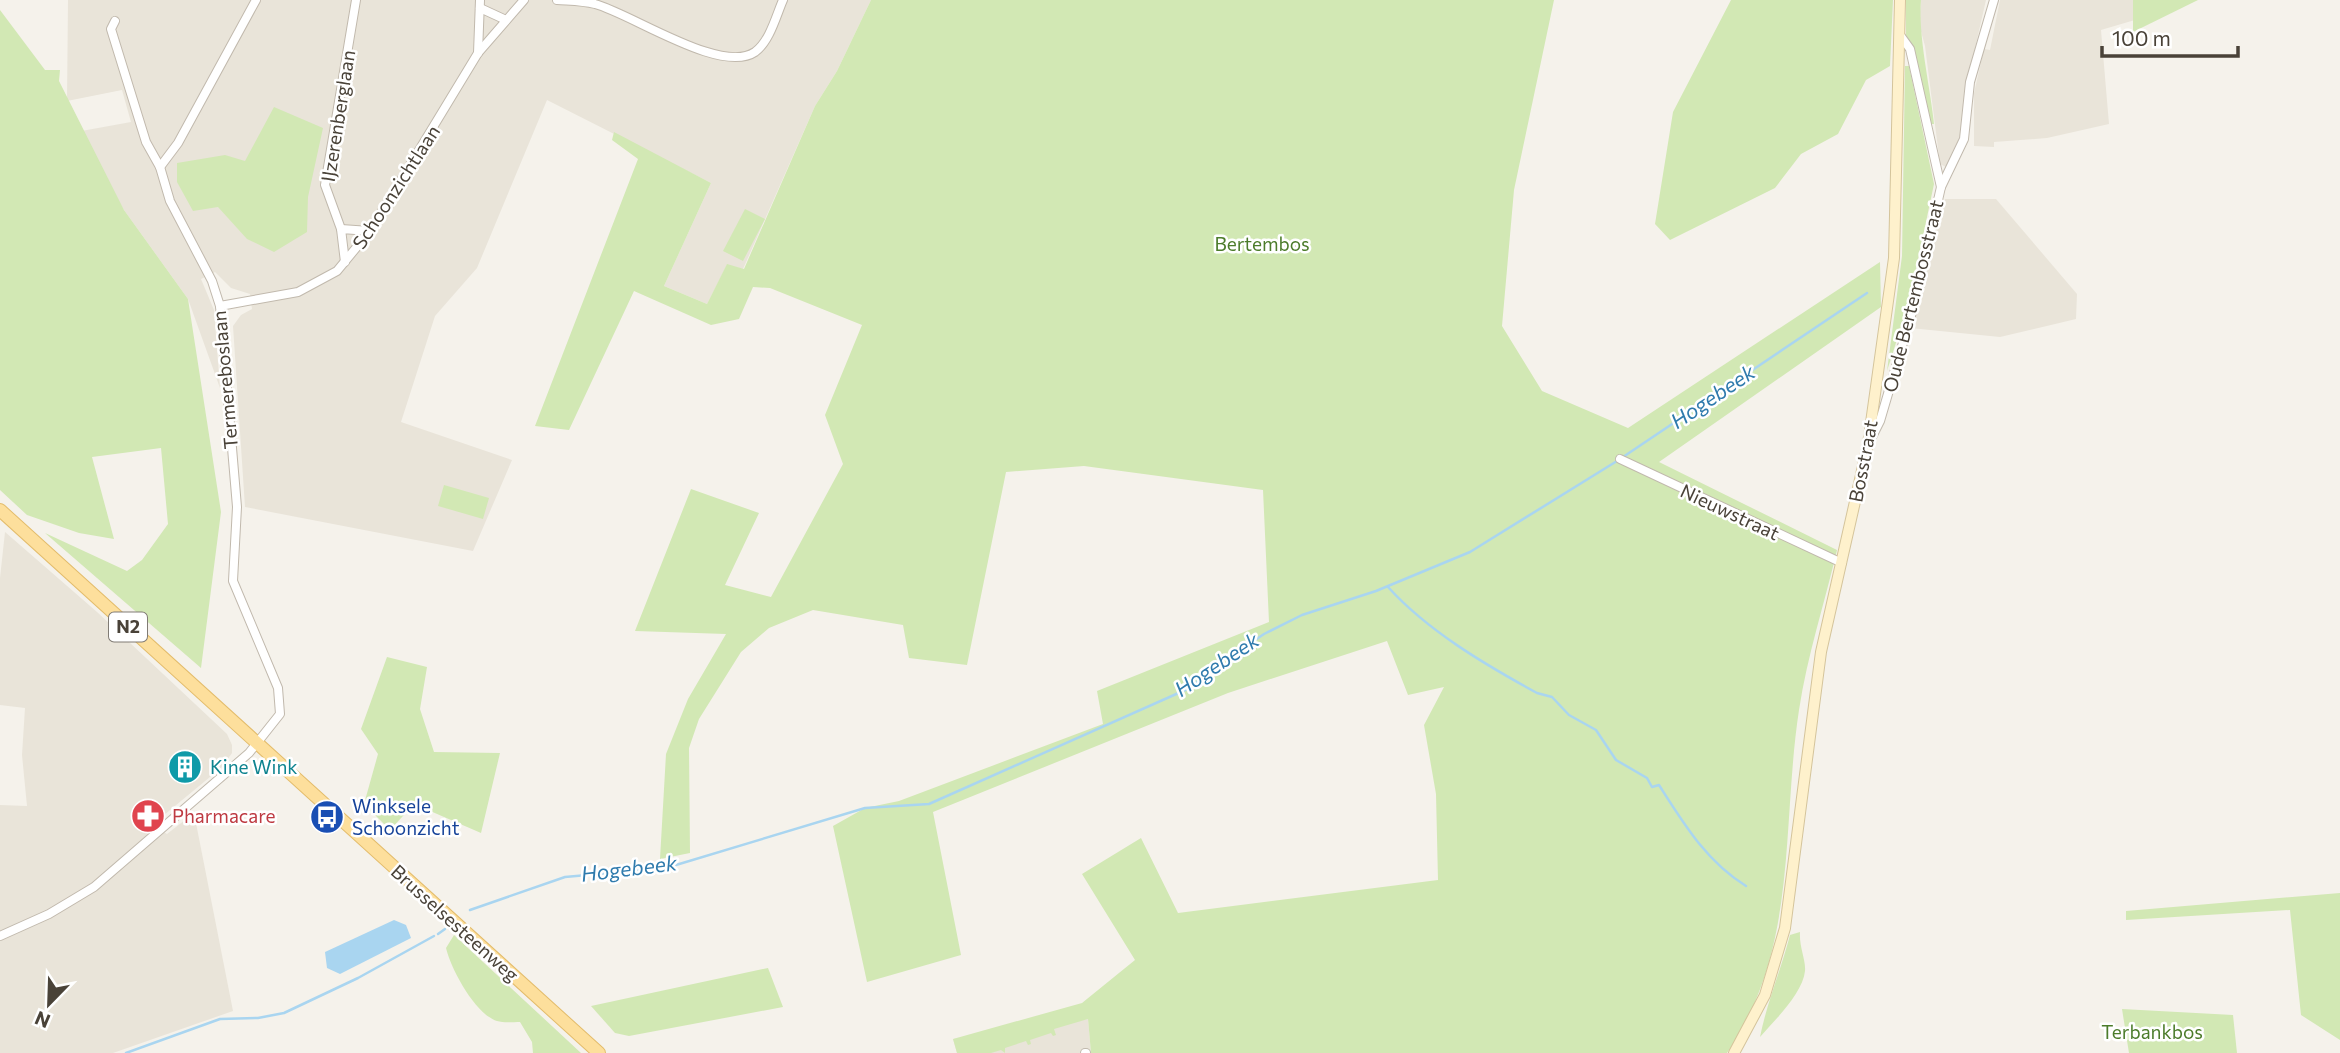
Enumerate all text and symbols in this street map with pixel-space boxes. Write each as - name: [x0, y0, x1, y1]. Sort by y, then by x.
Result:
- scale bar: [2102, 14, 2238, 58]
- text: 100 m: [2112, 25, 2171, 50]
- street label: IJzerenberglaan: [316, 48, 359, 184]
- street label: Schoonzichtlaan: [347, 120, 444, 253]
- street label: Oude Bertembosstraat: [1877, 197, 1948, 394]
- park label: Bertembos: [1214, 232, 1310, 255]
- street label: Termereboslaan: [207, 310, 242, 450]
- water label: Hogebeek: [1665, 358, 1760, 433]
- street label: Bosstraat: [1843, 418, 1882, 504]
- street label: Nieuwstraat: [1677, 479, 1783, 545]
- road number: N2: [109, 612, 147, 642]
- water label: Hogebeek: [1169, 626, 1264, 701]
- building icon: Kine Wink: [166, 748, 204, 786]
- place label: Kine Wink: [210, 755, 298, 778]
- place label: Winksele Schoonzicht: [352, 794, 460, 839]
- pharmacy icon: Pharmacare: [129, 797, 167, 835]
- bus stop icon: Winksele Schoonzicht: [308, 798, 346, 836]
- place label: Pharmacare: [172, 804, 275, 827]
- water label: Hogebeek: [579, 849, 679, 886]
- street label: Brusselsesteenweg: [387, 859, 524, 986]
- north arrow: [14, 969, 84, 1039]
- text: N: [31, 1007, 53, 1033]
- park label: Terbankbos: [2101, 1020, 2203, 1043]

